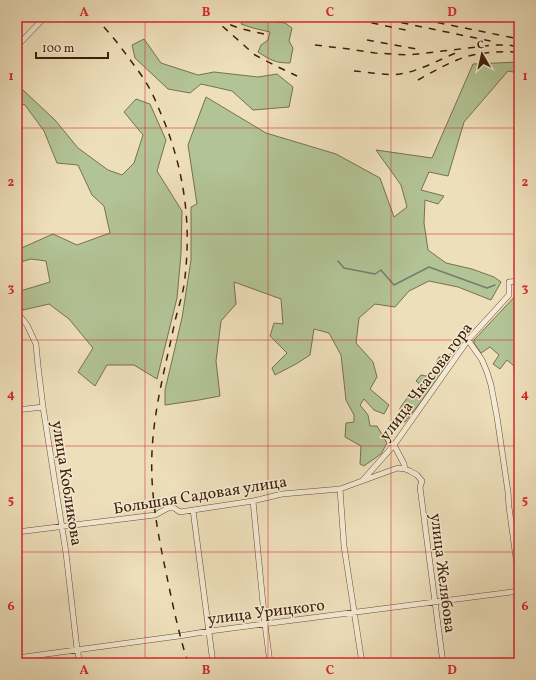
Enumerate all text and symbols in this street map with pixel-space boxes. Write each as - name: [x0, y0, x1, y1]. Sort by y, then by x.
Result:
- text: A: [79, 4, 89, 22]
- text: B: [202, 4, 211, 22]
- text: C: [326, 4, 334, 22]
- text: D: [447, 4, 457, 22]
- scale bar: [36, 34, 108, 60]
- north arrow: [462, 34, 502, 74]
- text: С: [476, 38, 485, 54]
- text: 100 m: [42, 41, 75, 57]
- text: 1: [8, 68, 14, 86]
- text: 1: [522, 68, 528, 86]
- text: 2: [8, 174, 15, 192]
- text: 2: [522, 174, 529, 192]
- text: 3: [8, 280, 15, 298]
- text: 3: [522, 280, 529, 298]
- street label: улица Чкасова гора: [375, 319, 478, 446]
- text: 4: [7, 386, 15, 404]
- text: 4: [521, 386, 529, 404]
- street label: улица Кобликова: [45, 419, 87, 547]
- street label: Большая Садовая улица: [112, 471, 289, 521]
- text: 5: [8, 492, 14, 510]
- text: 5: [522, 492, 528, 510]
- street label: улица Желябова: [424, 512, 460, 634]
- street label: улица Урицкого: [206, 595, 326, 631]
- text: 6: [7, 598, 15, 616]
- text: 6: [521, 598, 529, 616]
- text: A: [79, 662, 89, 680]
- text: B: [202, 662, 211, 680]
- text: C: [326, 662, 334, 680]
- text: D: [447, 662, 457, 680]

